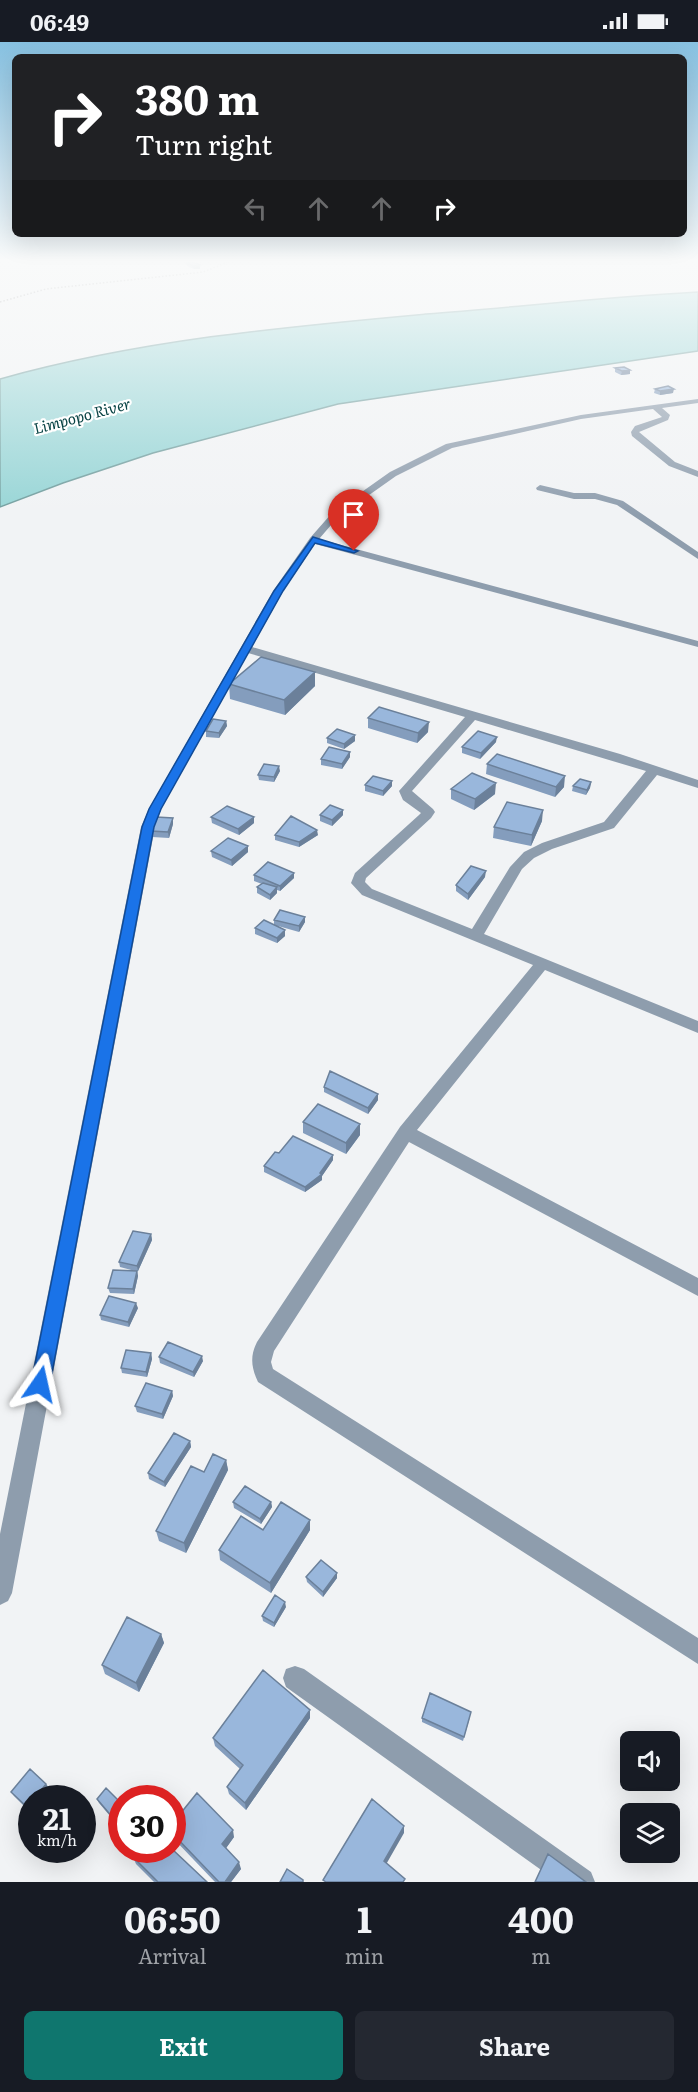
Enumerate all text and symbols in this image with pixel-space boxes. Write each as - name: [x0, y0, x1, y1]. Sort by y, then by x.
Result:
- text: 06:49: [30, 5, 89, 38]
- text: 380 m: [135, 66, 259, 128]
- icon: right: [36, 78, 114, 156]
- text: Turn right: [135, 123, 272, 163]
- icon: left: [239, 192, 272, 225]
- icon: ahead: [302, 192, 335, 225]
- icon: ahead: [365, 192, 398, 225]
- icon: right: [428, 192, 461, 225]
- water label: Limpopo River: [31, 391, 133, 439]
- pin: [328, 489, 379, 551]
- icon: arrive: [337, 498, 370, 531]
- position arrow: [8, 1352, 72, 1416]
- map controls: [620, 1731, 680, 1863]
- button: sound: [620, 1731, 680, 1791]
- speed limit sign: 30: [108, 1785, 186, 1863]
- text: 21: [43, 1795, 71, 1839]
- button: layers: [620, 1803, 680, 1863]
- text: km/h: [37, 1828, 77, 1851]
- text: 06:50: [124, 1891, 221, 1944]
- text: 1: [357, 1891, 372, 1944]
- text: 400: [508, 1891, 574, 1944]
- text: Arrival: [138, 1940, 207, 1970]
- text: min: [345, 1940, 384, 1970]
- text: m: [531, 1940, 551, 1970]
- button: Exit: [24, 2011, 343, 2080]
- button: Share: [355, 2011, 674, 2080]

